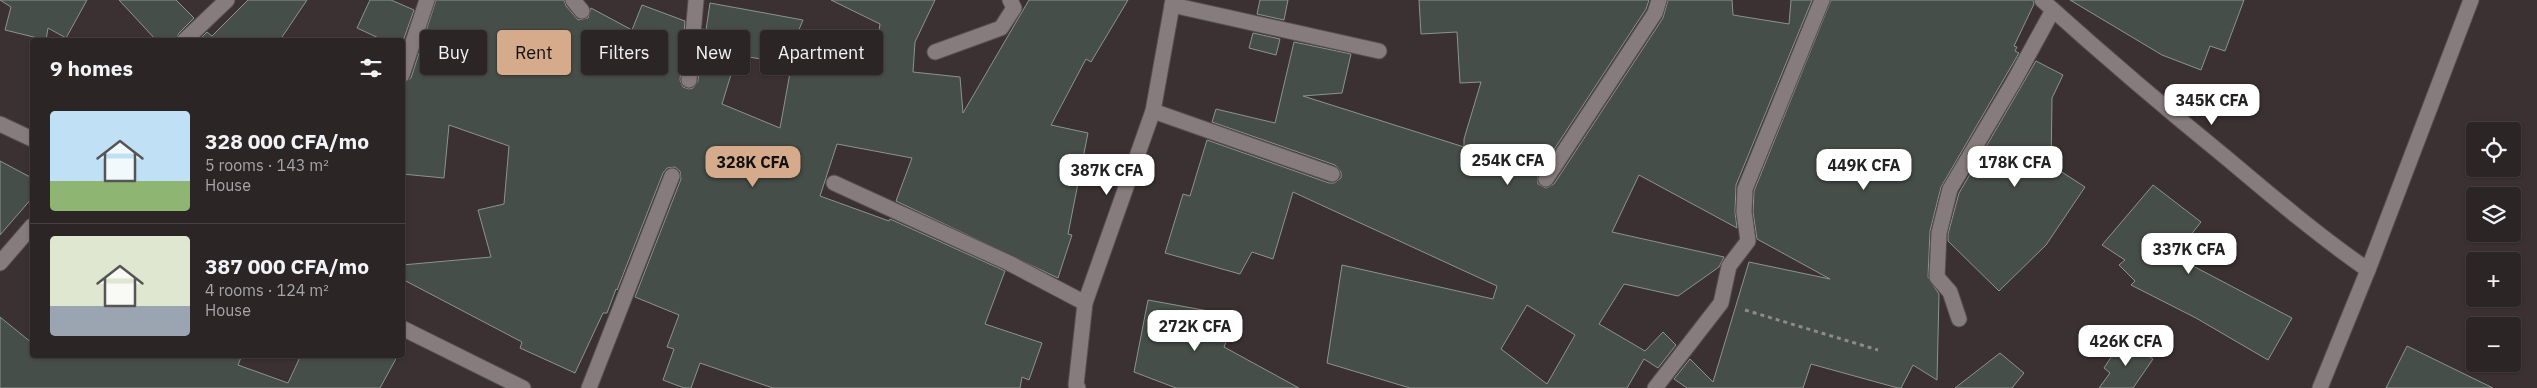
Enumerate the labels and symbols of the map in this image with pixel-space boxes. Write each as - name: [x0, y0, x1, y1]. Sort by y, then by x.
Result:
- pin: 345K CFA: [2160, 84, 2264, 126]
- pin: 254K CFA: [1456, 144, 1560, 186]
- pin: 328K CFA: [701, 146, 805, 188]
- pin: 178K CFA: [1963, 146, 2067, 188]
- pin: 449K CFA: [1812, 148, 1916, 191]
- pin: 387K CFA: [1055, 154, 1159, 196]
- pin: 337K CFA: [2137, 232, 2241, 275]
- pin: 272K CFA: [1143, 310, 1247, 352]
- pin: 426K CFA: [2074, 324, 2178, 367]

